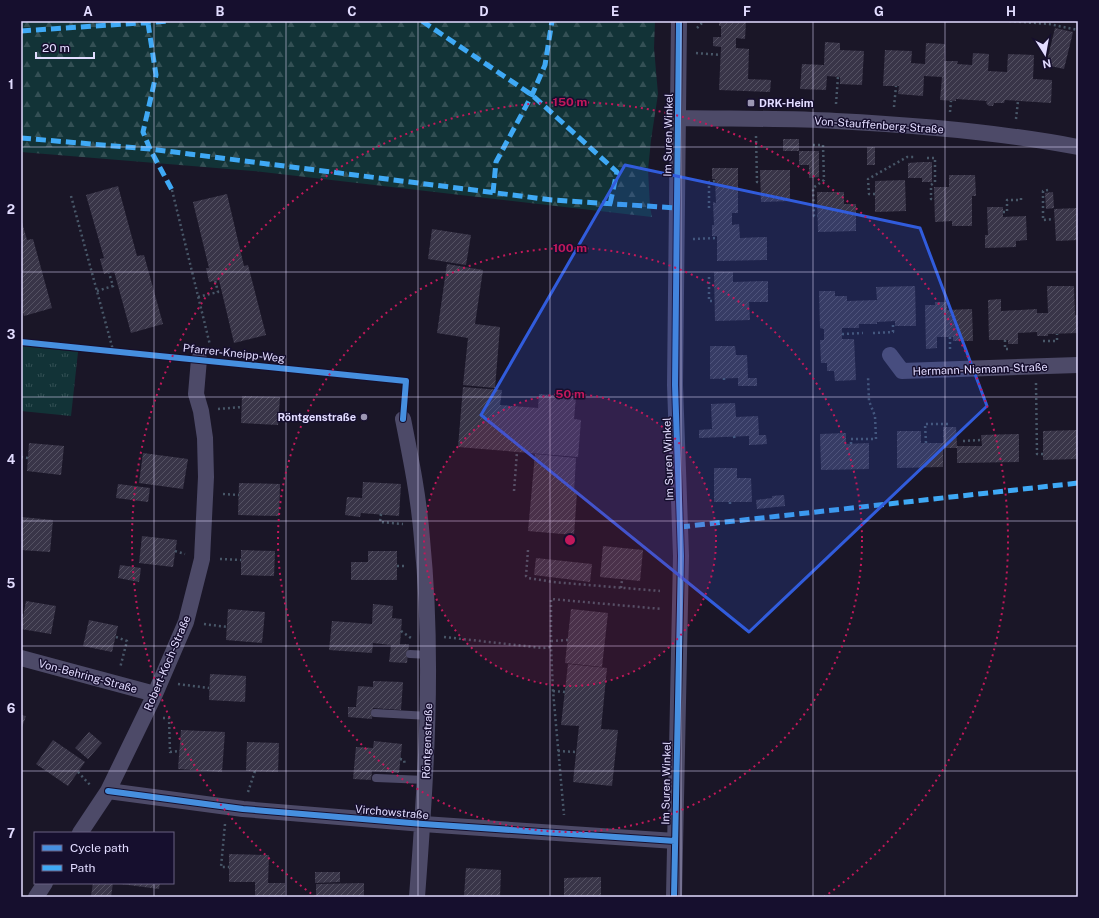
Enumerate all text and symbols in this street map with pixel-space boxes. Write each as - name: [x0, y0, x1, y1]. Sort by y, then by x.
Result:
- text: A: [83, 4, 93, 19]
- text: B: [216, 4, 225, 19]
- text: C: [347, 4, 357, 19]
- text: D: [479, 4, 489, 19]
- text: E: [611, 4, 619, 19]
- text: F: [743, 4, 751, 19]
- text: G: [874, 4, 884, 19]
- text: H: [1006, 4, 1016, 19]
- scale bar: [36, 34, 94, 60]
- north arrow: [1025, 34, 1065, 74]
- text: 20 m: [42, 41, 70, 55]
- text: N: [1042, 57, 1052, 71]
- text: 1: [8, 77, 14, 92]
- street label: Im Suren Winkel: [661, 93, 675, 177]
- text: 150 m: [553, 95, 587, 109]
- place label: DRK-Heim: [759, 97, 814, 109]
- marker: DRK-Heim: [746, 98, 756, 108]
- street label: Von-Stauffenberg-Straße: [814, 114, 944, 136]
- text: 2: [7, 202, 15, 217]
- text: 100 m: [553, 241, 587, 255]
- text: 3: [7, 327, 16, 342]
- street label: Pfarrer-Kneipp-Weg: [182, 342, 286, 364]
- street label: Hermann-Niemann-Straße: [912, 361, 1048, 377]
- text: 50 m: [555, 387, 585, 401]
- place label: Röntgenstraße: [277, 411, 356, 423]
- marker: Röntgenstraße: [359, 412, 369, 422]
- street label: Im Suren Winkel: [661, 417, 675, 501]
- text: 4: [7, 452, 16, 467]
- centre of rings: [563, 533, 577, 547]
- text: 5: [7, 576, 16, 591]
- street label: Robert-Koch-Straße: [141, 613, 193, 713]
- street label: Von-Behring-Straße: [37, 657, 139, 695]
- text: 6: [7, 701, 16, 716]
- street label: Röntgenstraße: [420, 703, 434, 779]
- street label: Im Suren Winkel: [659, 741, 673, 825]
- street label: Virchowstraße: [355, 803, 429, 821]
- text: 7: [7, 826, 15, 841]
- legend: [34, 832, 174, 884]
- text: Cycle path: [70, 841, 129, 855]
- text: Path: [70, 861, 96, 875]

